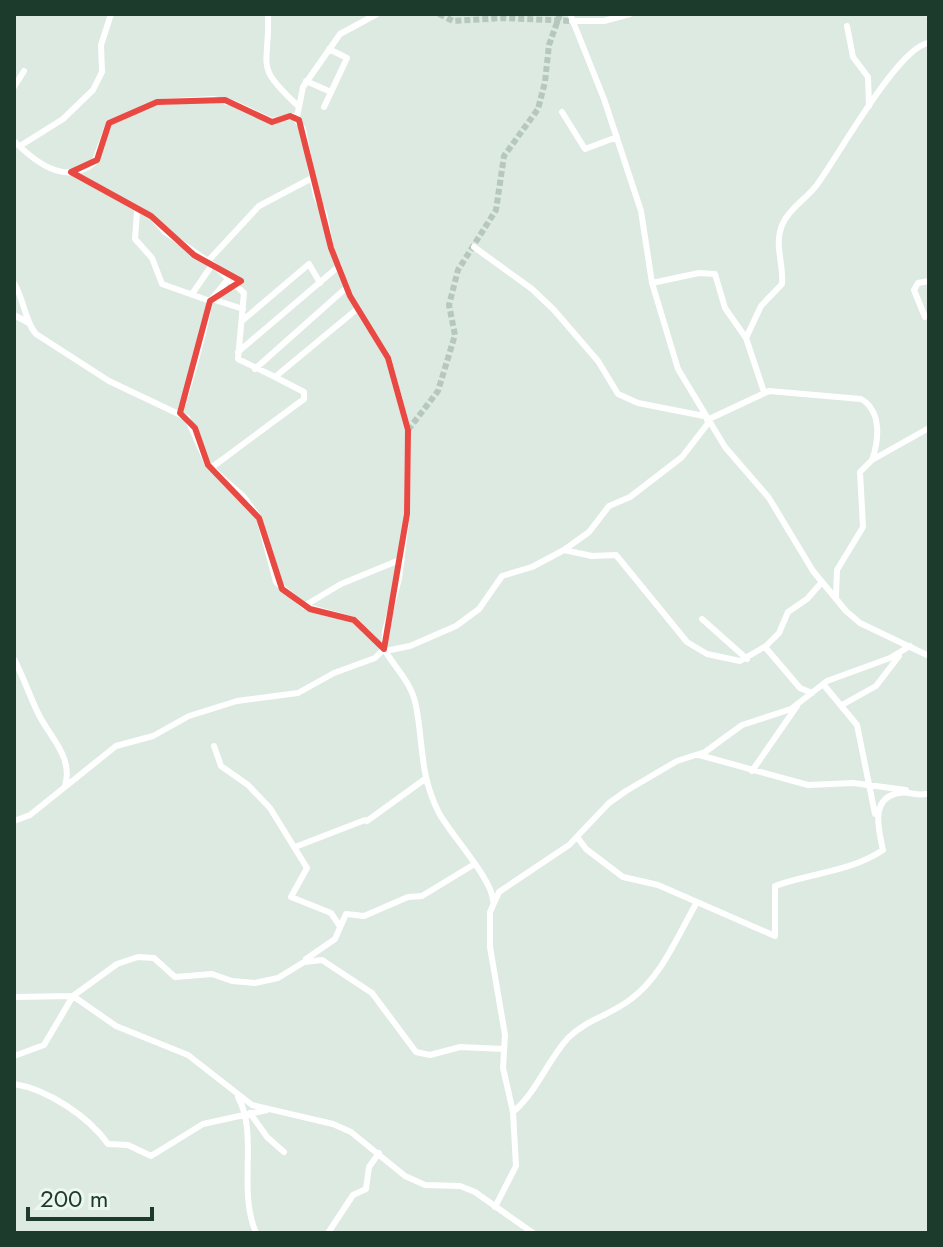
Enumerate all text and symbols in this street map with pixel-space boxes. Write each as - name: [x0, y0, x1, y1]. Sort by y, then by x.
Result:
- scale bar: [28, 1171, 152, 1221]
- text: 200 m: [40, 1181, 108, 1216]

